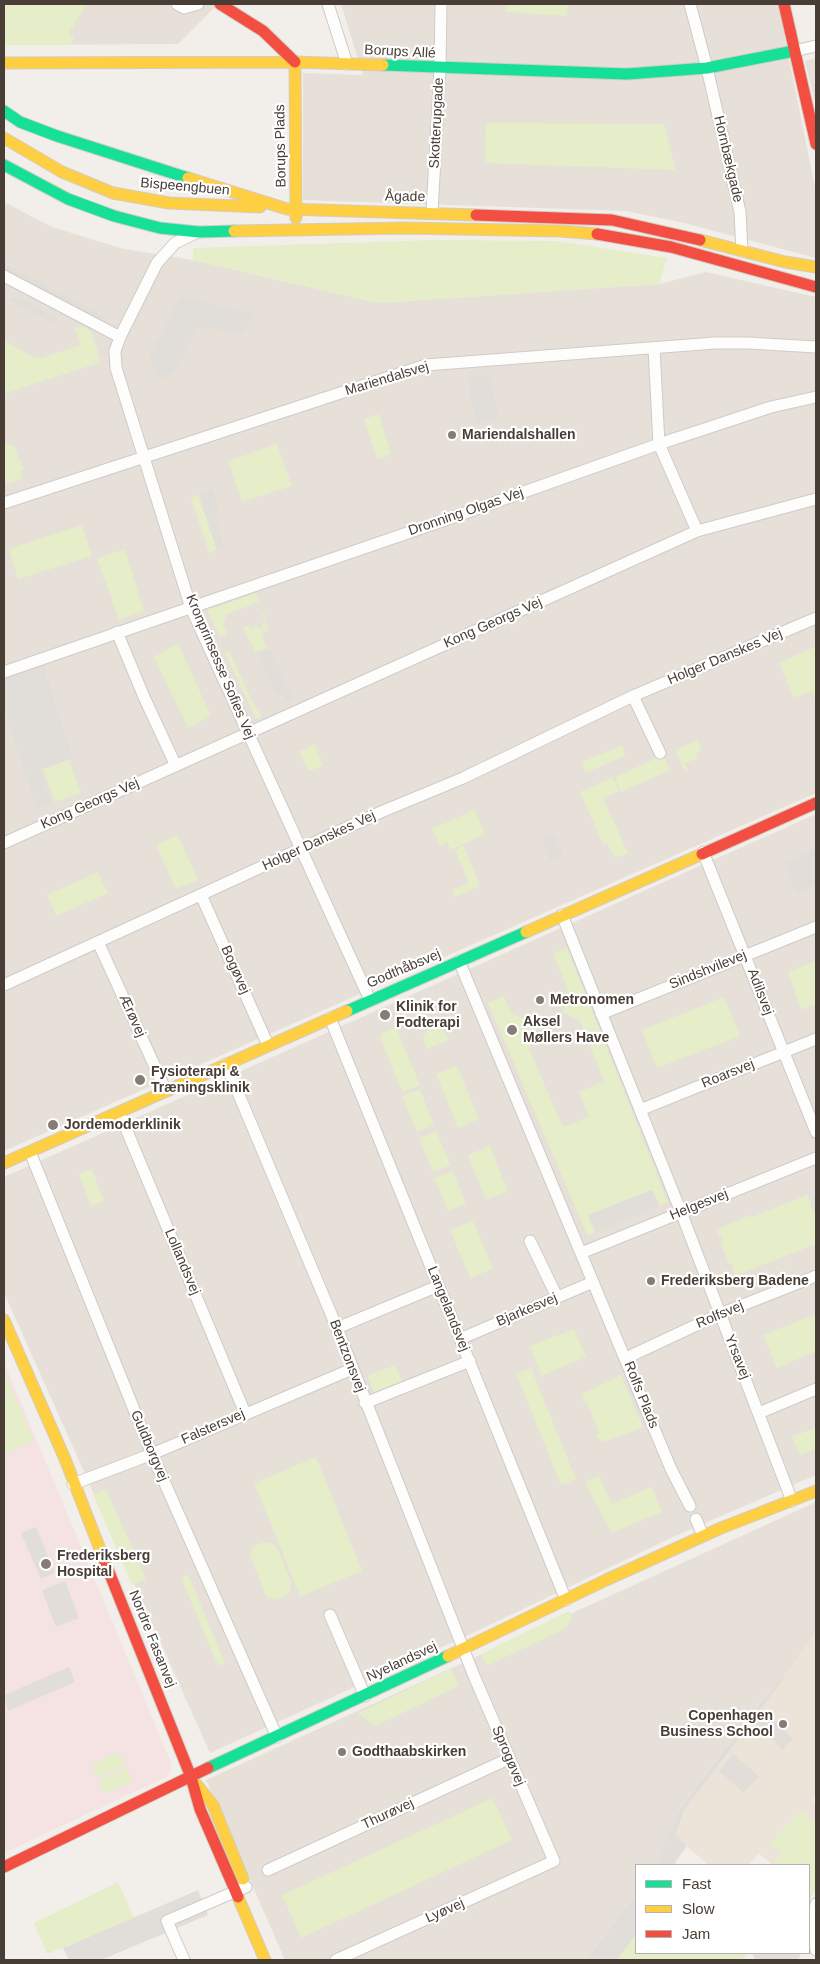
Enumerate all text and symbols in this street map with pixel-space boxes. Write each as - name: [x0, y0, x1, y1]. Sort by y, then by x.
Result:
- street label: Borups Allé: [364, 42, 436, 62]
- street label: Skotterupgade: [426, 77, 448, 169]
- street label: Borups Plads: [272, 104, 290, 188]
- street label: Hornbækgade: [710, 114, 746, 204]
- street label: Bispeengbuen: [140, 175, 230, 199]
- street label: Ågade: [385, 188, 425, 206]
- street label: Mariendalsvej: [343, 358, 431, 400]
- place label: Mariendalshallen: [462, 427, 576, 443]
- marker: Mariendalshallen: [446, 429, 458, 441]
- street label: Dronning Olgas Vej: [406, 484, 526, 540]
- street label: Kronprinsesse Sofies Vej: [182, 592, 258, 742]
- street label: Kong Georgs Vej: [441, 594, 545, 652]
- street label: Holger Danskes Vej: [665, 625, 785, 689]
- street label: Kong Georgs Vej: [38, 775, 142, 833]
- street label: Holger Danskes Vej: [260, 807, 378, 875]
- street label: Bogøvej: [217, 943, 253, 997]
- street label: Godthåbsvej: [365, 946, 443, 992]
- street label: Sindshvilevej: [667, 947, 749, 993]
- street label: Adilsvej: [744, 966, 776, 1018]
- street label: Ærøvej: [115, 992, 149, 1040]
- place label: Metronomen: [550, 992, 634, 1008]
- marker: Metronomen: [534, 994, 546, 1006]
- place label: Klinik for Fodterapi: [396, 999, 460, 1032]
- marker: Klinik for Fodterapi: [378, 1008, 392, 1022]
- place label: Aksel Møllers Have: [523, 1014, 609, 1046]
- marker: Aksel Møllers Have: [505, 1023, 519, 1037]
- street label: Roarsvej: [699, 1056, 757, 1092]
- place label: Fysioterapi & Træningsklinik: [151, 1064, 250, 1096]
- marker: Fysioterapi & Træningsklinik: [133, 1073, 147, 1087]
- place label: Jordemoderklinik: [64, 1117, 181, 1133]
- marker: Jordemoderklinik: [46, 1118, 60, 1132]
- street label: Helgesvej: [667, 1186, 731, 1224]
- street label: Lollandsvej: [161, 1226, 203, 1298]
- street label: Langelandsvej: [423, 1264, 473, 1354]
- place label: Frederiksberg Badene: [661, 1273, 809, 1289]
- marker: Frederiksberg Badene: [645, 1275, 657, 1287]
- street label: Bjarkesvej: [494, 1290, 560, 1330]
- street label: Rolfsvej: [694, 1298, 746, 1332]
- street label: Bentzonsvej: [325, 1317, 369, 1395]
- street label: Yrsavej: [720, 1332, 754, 1382]
- street label: Rolfs Plads: [620, 1359, 662, 1431]
- street label: Falstersvej: [179, 1406, 247, 1448]
- street label: Guldborgvej: [127, 1408, 171, 1484]
- place label: Frederiksberg Hospital: [57, 1548, 150, 1580]
- marker: Frederiksberg Hospital: [39, 1557, 53, 1571]
- street label: Nordre Fasanvej: [125, 1588, 179, 1690]
- street label: Nyelandsvej: [364, 1638, 440, 1686]
- place label: Copenhagen Business School: [660, 1708, 773, 1740]
- marker: Copenhagen Business School: [777, 1718, 789, 1730]
- street label: Sprogøvej: [488, 1723, 528, 1789]
- place label: Godthaabskirken: [352, 1744, 466, 1760]
- marker: Godthaabskirken: [336, 1746, 348, 1758]
- street label: Thurøvej: [359, 1795, 417, 1833]
- legend: [635, 1864, 810, 1954]
- text: Fast: [682, 1875, 711, 1892]
- street label: Lyøvej: [423, 1895, 467, 1927]
- text: Slow: [682, 1900, 715, 1917]
- text: Jam: [682, 1925, 710, 1942]

